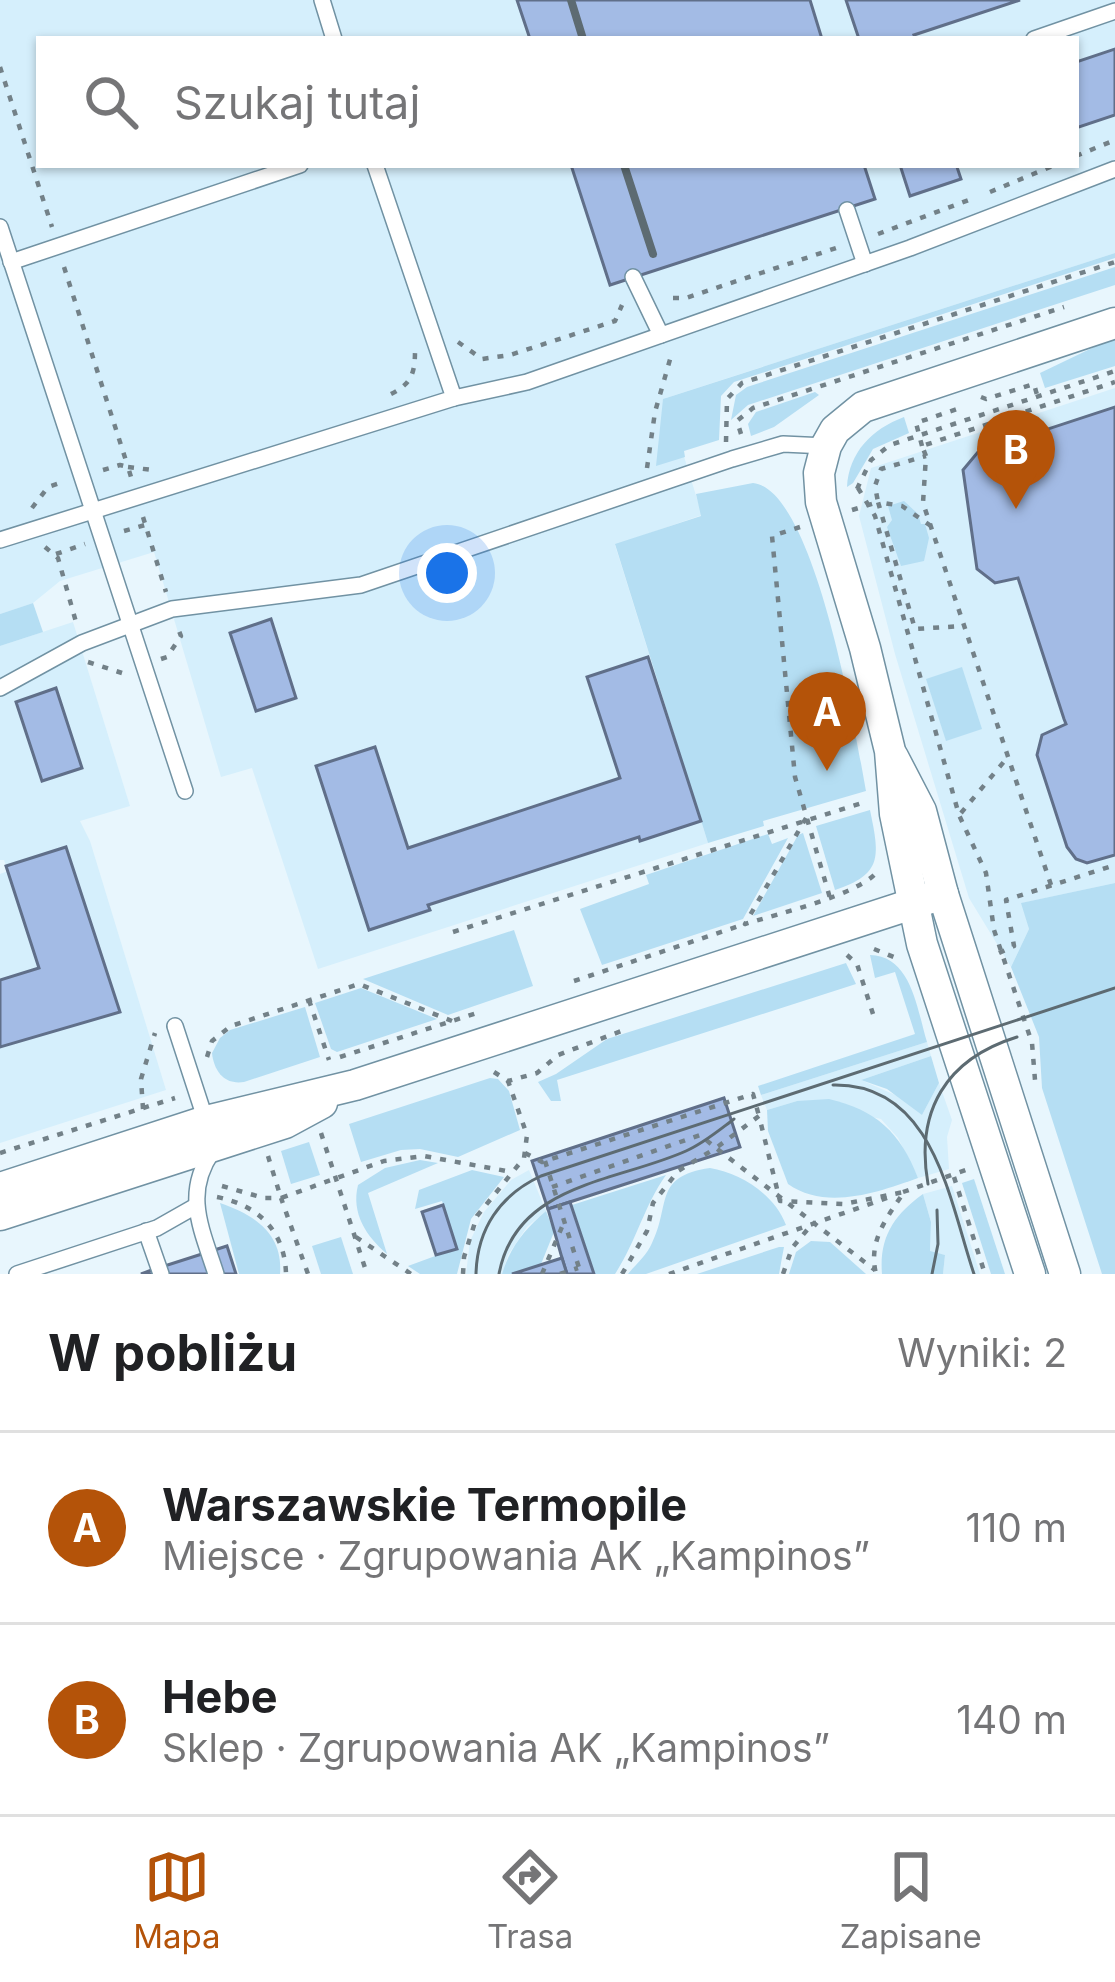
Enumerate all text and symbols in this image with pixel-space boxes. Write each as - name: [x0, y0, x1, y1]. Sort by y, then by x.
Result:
- search box: [36, 36, 1079, 168]
- icon: search: [78, 69, 144, 135]
- text: Szukaj tutaj: [174, 75, 420, 130]
- pin: B: [977, 410, 1055, 509]
- your location: [417, 543, 477, 603]
- pin: A: [788, 672, 866, 771]
- text: W pobliżu: [48, 1322, 297, 1383]
- text: Wyniki: 2: [897, 1329, 1067, 1376]
- text: Warszawskie Termopile: [162, 1477, 687, 1532]
- text: A: [72, 1504, 102, 1551]
- text: 110 m: [966, 1504, 1067, 1551]
- text: Miejsce · Zgrupowania AK „Kampinos”: [162, 1532, 870, 1579]
- text: Hebe: [162, 1669, 278, 1724]
- text: B: [74, 1696, 100, 1743]
- text: 140 m: [956, 1696, 1067, 1743]
- text: Sklep · Zgrupowania AK „Kampinos”: [162, 1724, 830, 1771]
- tab: Mapa: [133, 1844, 221, 1956]
- tab: Trasa: [487, 1844, 573, 1956]
- tab: Zapisane: [840, 1844, 982, 1956]

